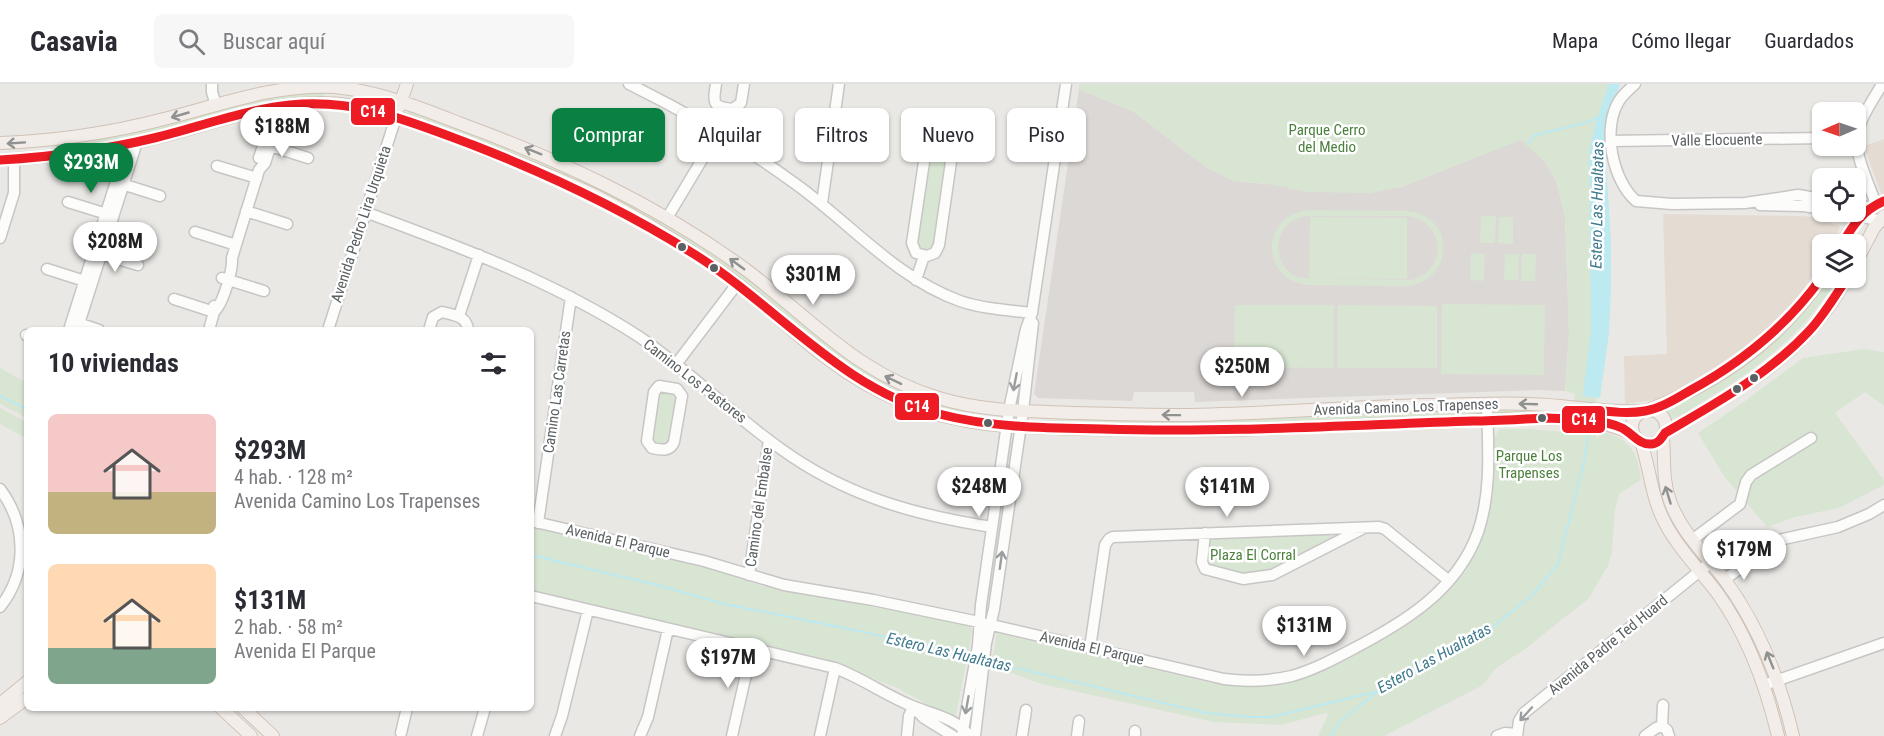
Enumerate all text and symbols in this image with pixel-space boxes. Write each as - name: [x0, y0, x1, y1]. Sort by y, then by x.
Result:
- search box: [154, 14, 574, 68]
- text: Casavia: [30, 25, 118, 58]
- icon: search: [175, 25, 208, 58]
- text: Buscar aquí: [223, 29, 325, 54]
- text: Mapa: [1552, 29, 1598, 53]
- text: Cómo llegar: [1631, 29, 1731, 53]
- text: Guardados: [1764, 29, 1854, 53]
- line badge: C14: [350, 97, 396, 126]
- text: C14: [360, 102, 386, 121]
- north arrow: [1812, 102, 1866, 156]
- map controls: [1812, 102, 1866, 288]
- pin: $188M: [240, 107, 324, 158]
- chip: Comprar: [552, 108, 665, 162]
- chip: Alquilar: [677, 108, 783, 162]
- chip: Filtros: [795, 108, 889, 162]
- chip: Nuevo: [901, 108, 995, 162]
- chip: Piso: [1007, 108, 1086, 162]
- one-way arrow: [171, 110, 190, 121]
- text: $188M: [254, 114, 310, 138]
- park label: Parque Cerro del Medio: [1288, 121, 1366, 156]
- street label: Valle Elocuente: [1671, 130, 1763, 150]
- one-way arrow: [6, 137, 26, 148]
- water label: Estero Las Hualtatas: [1586, 141, 1608, 269]
- pin: $293M: [49, 143, 133, 194]
- street label: Avenida Pedro Lira Urquieta: [327, 143, 395, 305]
- one-way arrow: [524, 145, 543, 156]
- text: $293M: [63, 150, 119, 174]
- button: locate: [1812, 168, 1866, 222]
- pin: $208M: [73, 222, 157, 273]
- text: $208M: [87, 229, 143, 253]
- button: layers: [1812, 234, 1866, 288]
- unlabelled marker: [676, 241, 688, 253]
- pin: $301M: [771, 255, 855, 306]
- one-way arrow: [729, 258, 745, 270]
- unlabelled marker: [708, 262, 720, 274]
- text: $301M: [785, 262, 841, 286]
- street label: Camino Las Carretas: [539, 329, 575, 454]
- street label: Camino Los Pastores: [640, 335, 750, 427]
- icon: filters: [477, 347, 510, 380]
- pin: $250M: [1200, 347, 1284, 398]
- text: 10 viviendas: [48, 348, 179, 378]
- text: $250M: [1214, 354, 1270, 378]
- one-way arrow: [1009, 372, 1020, 391]
- unlabelled marker: [1748, 372, 1760, 384]
- one-way arrow: [884, 374, 902, 386]
- unlabelled marker: [1731, 383, 1743, 395]
- line badge: C14: [894, 392, 940, 421]
- street label: Avenida Camino Los Trapenses: [1313, 395, 1499, 419]
- text: C14: [904, 397, 930, 416]
- one-way arrow: [1518, 399, 1538, 410]
- line badge: C14: [1561, 405, 1606, 434]
- one-way arrow: [1161, 409, 1181, 421]
- text: C14: [1571, 410, 1597, 429]
- unlabelled marker: [1536, 412, 1548, 424]
- unlabelled marker: [982, 417, 994, 429]
- text: $293M: [234, 435, 306, 465]
- icon: home: [96, 438, 168, 510]
- street label: Camino del Embalse: [742, 446, 776, 568]
- park label: Parque Los Trapenses: [1496, 447, 1562, 482]
- text: 4 hab. · 128 m²: [234, 465, 353, 489]
- pin: $248M: [937, 467, 1021, 518]
- pin: $141M: [1185, 467, 1269, 518]
- text: $248M: [951, 474, 1007, 498]
- text: $141M: [1199, 474, 1255, 498]
- one-way arrow: [1662, 486, 1673, 505]
- text: Avenida Camino Los Trapenses: [234, 489, 480, 513]
- street label: Avenida El Parque: [564, 520, 672, 562]
- pin: $179M: [1702, 530, 1786, 581]
- text: $179M: [1716, 537, 1772, 561]
- park label: Plaza El Corral: [1210, 546, 1296, 564]
- one-way arrow: [996, 551, 1007, 570]
- text: $131M: [234, 585, 306, 615]
- icon: home: [96, 588, 168, 660]
- street label: Avenida Padre Ted Huard: [1545, 591, 1671, 699]
- pin: $131M: [1262, 606, 1346, 657]
- text: $131M: [1276, 613, 1332, 637]
- text: 2 hab. · 58 m²: [234, 615, 343, 639]
- water label: Estero Las Hualtatas: [1374, 619, 1494, 697]
- street label: Avenida El Parque: [1038, 627, 1146, 669]
- water label: Estero Las Hualtatas: [885, 628, 1013, 676]
- pin: $197M: [686, 638, 770, 689]
- text: Avenida El Parque: [234, 639, 376, 663]
- text: $197M: [700, 645, 756, 669]
- one-way arrow: [1764, 651, 1775, 670]
- one-way arrow: [961, 695, 972, 715]
- one-way arrow: [1519, 706, 1533, 721]

